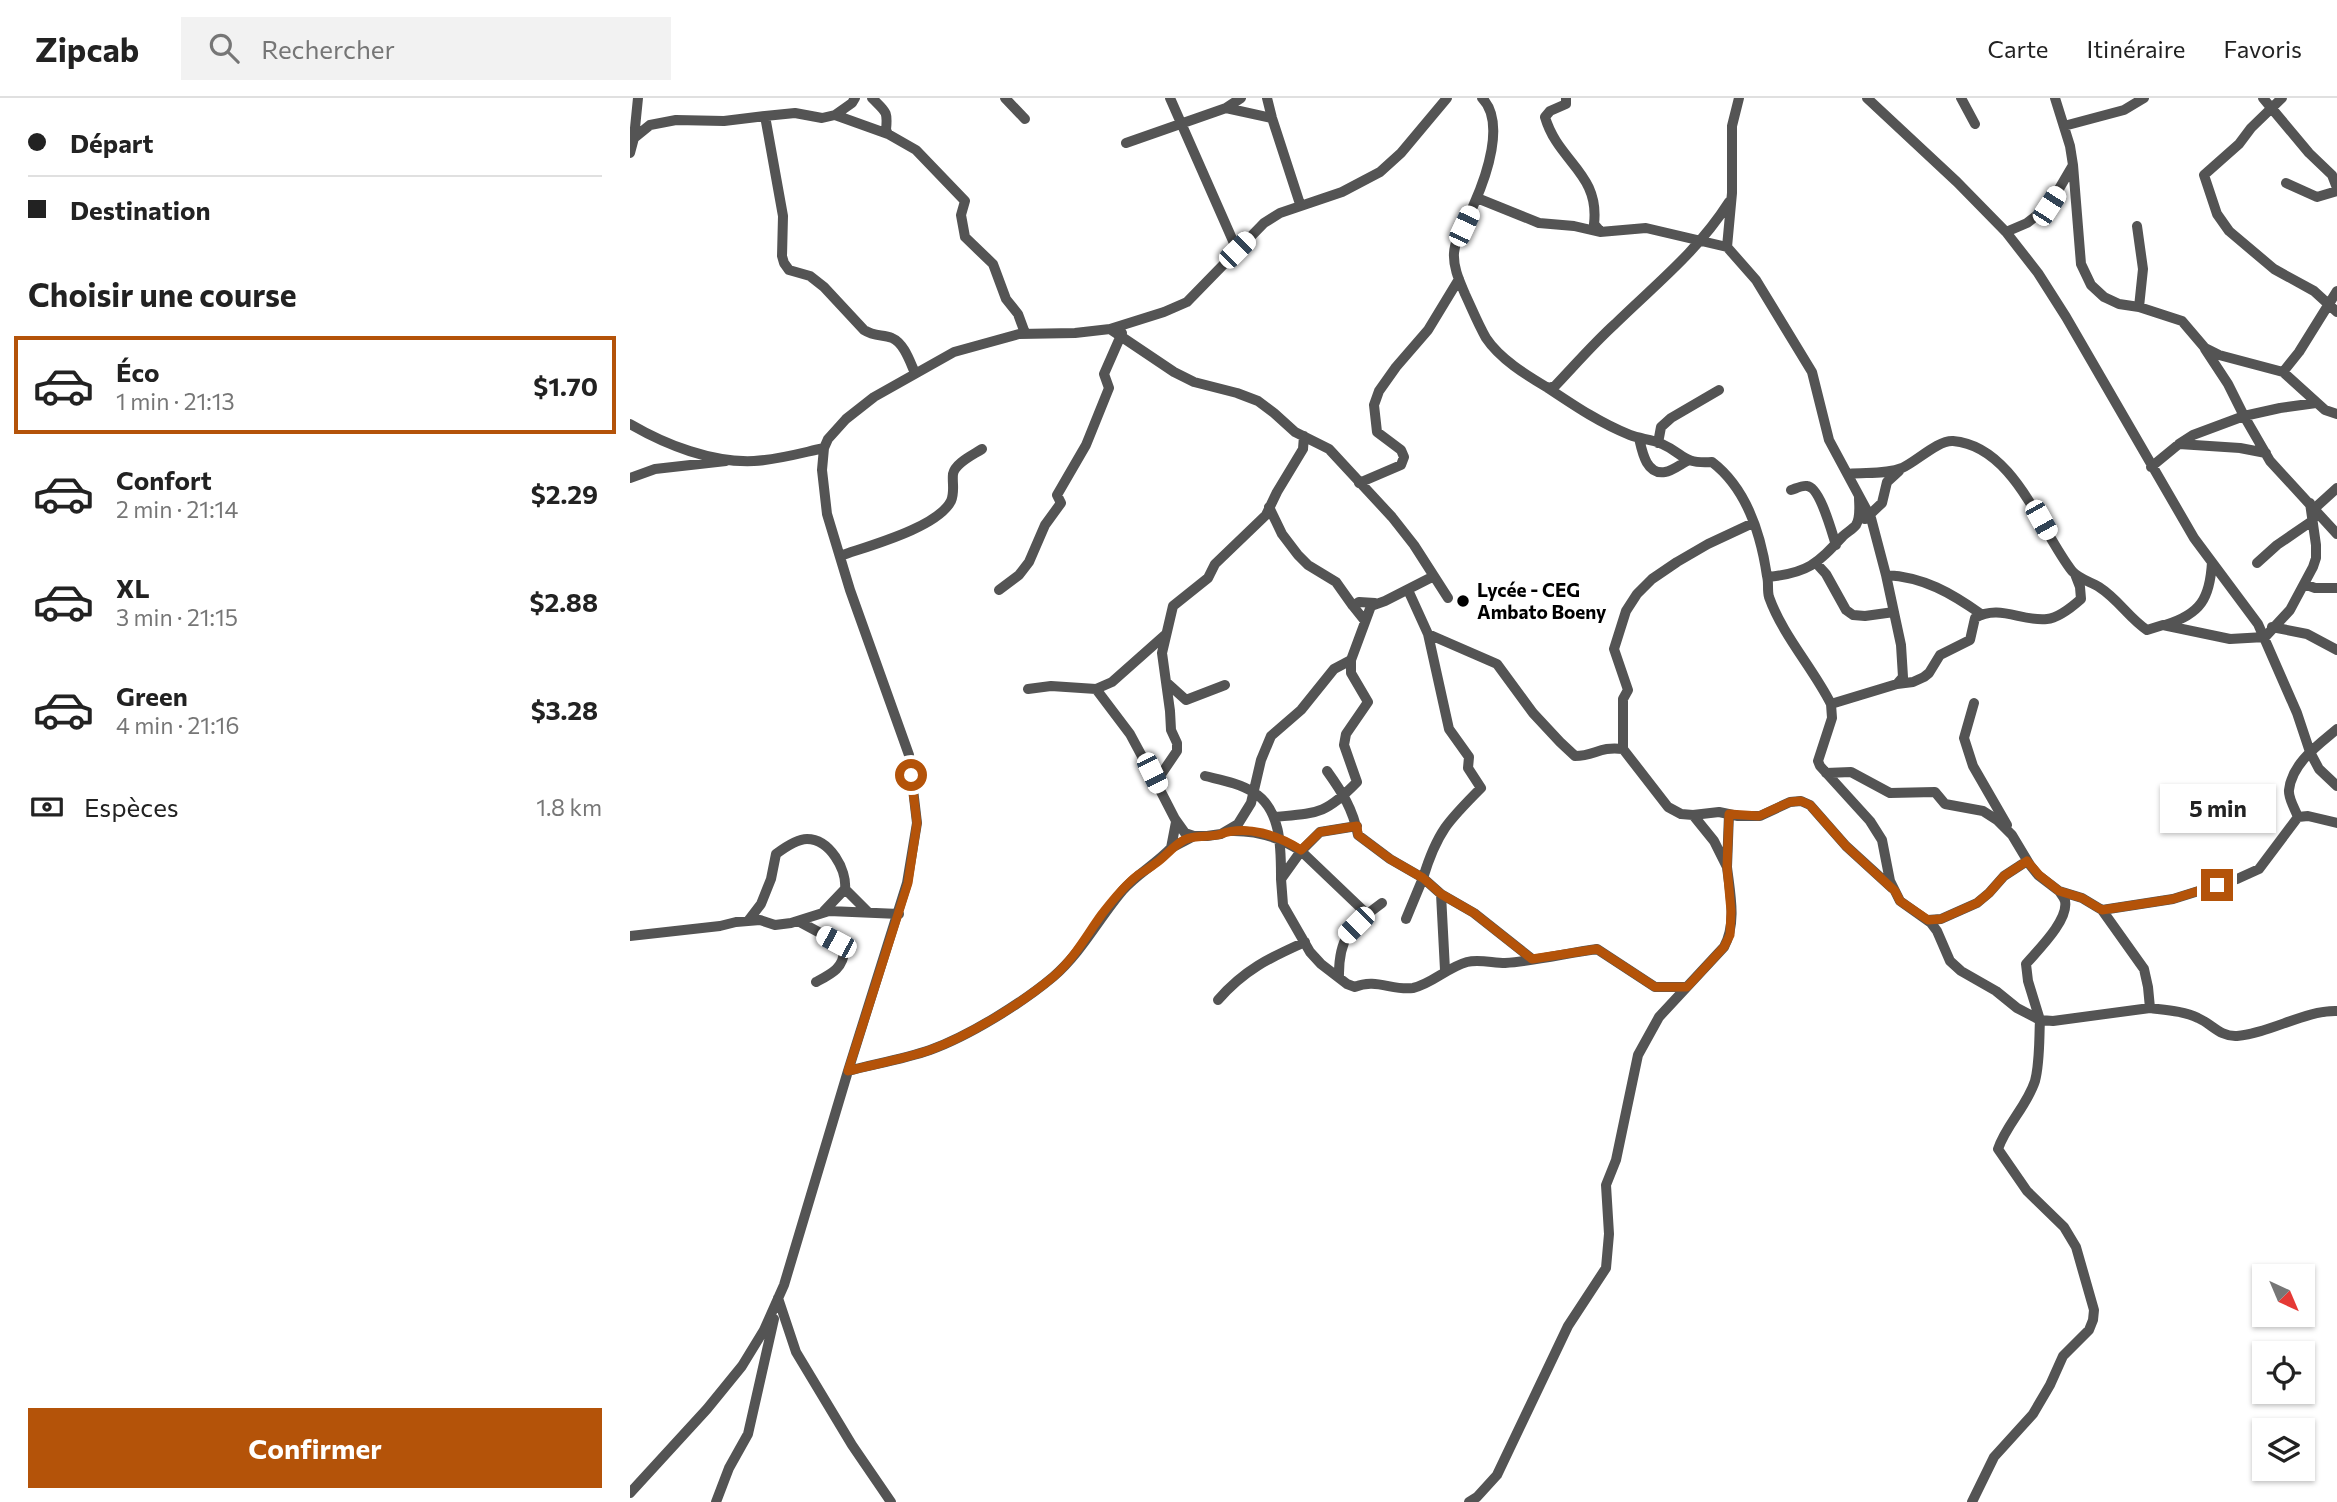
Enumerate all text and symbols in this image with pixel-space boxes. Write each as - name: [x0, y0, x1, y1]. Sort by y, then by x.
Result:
- search box: [181, 17, 671, 80]
- text: Zipcab: [35, 28, 139, 69]
- icon: search: [205, 29, 243, 67]
- text: Rechercher: [261, 33, 395, 64]
- text: Carte: [1988, 34, 2049, 63]
- text: Itinéraire: [2087, 34, 2186, 63]
- text: Favoris: [2224, 34, 2302, 63]
- text: Départ: [70, 127, 154, 158]
- car: [2029, 183, 2070, 229]
- text: Destination: [70, 194, 211, 225]
- car: [1446, 203, 1483, 249]
- car: [1215, 228, 1260, 272]
- text: Choisir une course: [28, 274, 297, 314]
- icon: car: [32, 354, 95, 417]
- text: Éco: [116, 356, 160, 387]
- text: $1.70: [533, 370, 598, 401]
- text: 1 min · 21:13: [116, 387, 235, 415]
- icon: car: [32, 462, 95, 525]
- text: Confort: [116, 464, 212, 495]
- text: $2.29: [531, 478, 598, 509]
- text: 2 min · 21:14: [116, 495, 238, 523]
- car: [2022, 497, 2061, 543]
- icon: car: [32, 570, 95, 633]
- text: XL: [116, 572, 150, 603]
- place label: Lycée - CEG Ambato Boeny: [1477, 578, 1607, 623]
- text: $2.88: [530, 586, 598, 617]
- marker: Lycée - CEG Ambato Boeny: [1455, 593, 1471, 609]
- text: 3 min · 21:15: [116, 603, 238, 631]
- icon: car: [32, 678, 95, 741]
- text: Green: [116, 680, 188, 711]
- text: $3.28: [531, 694, 598, 725]
- text: 4 min · 21:16: [116, 711, 239, 739]
- car: [1134, 750, 1171, 796]
- route start: [895, 759, 927, 791]
- callout: 5 min: [2159, 784, 2275, 832]
- icon: cash: [28, 788, 66, 826]
- text: Espèces: [84, 791, 179, 822]
- text: 1.8 km: [536, 793, 602, 821]
- text: 5 min: [2189, 794, 2247, 822]
- route end: [2201, 869, 2233, 901]
- car: [1334, 903, 1379, 947]
- car: [813, 923, 860, 961]
- north arrow: [2252, 1264, 2315, 1326]
- map controls: [2252, 1264, 2315, 1481]
- button: locate: [2252, 1341, 2315, 1404]
- button: Confirmer: [28, 1408, 602, 1488]
- button: layers: [2252, 1418, 2315, 1481]

